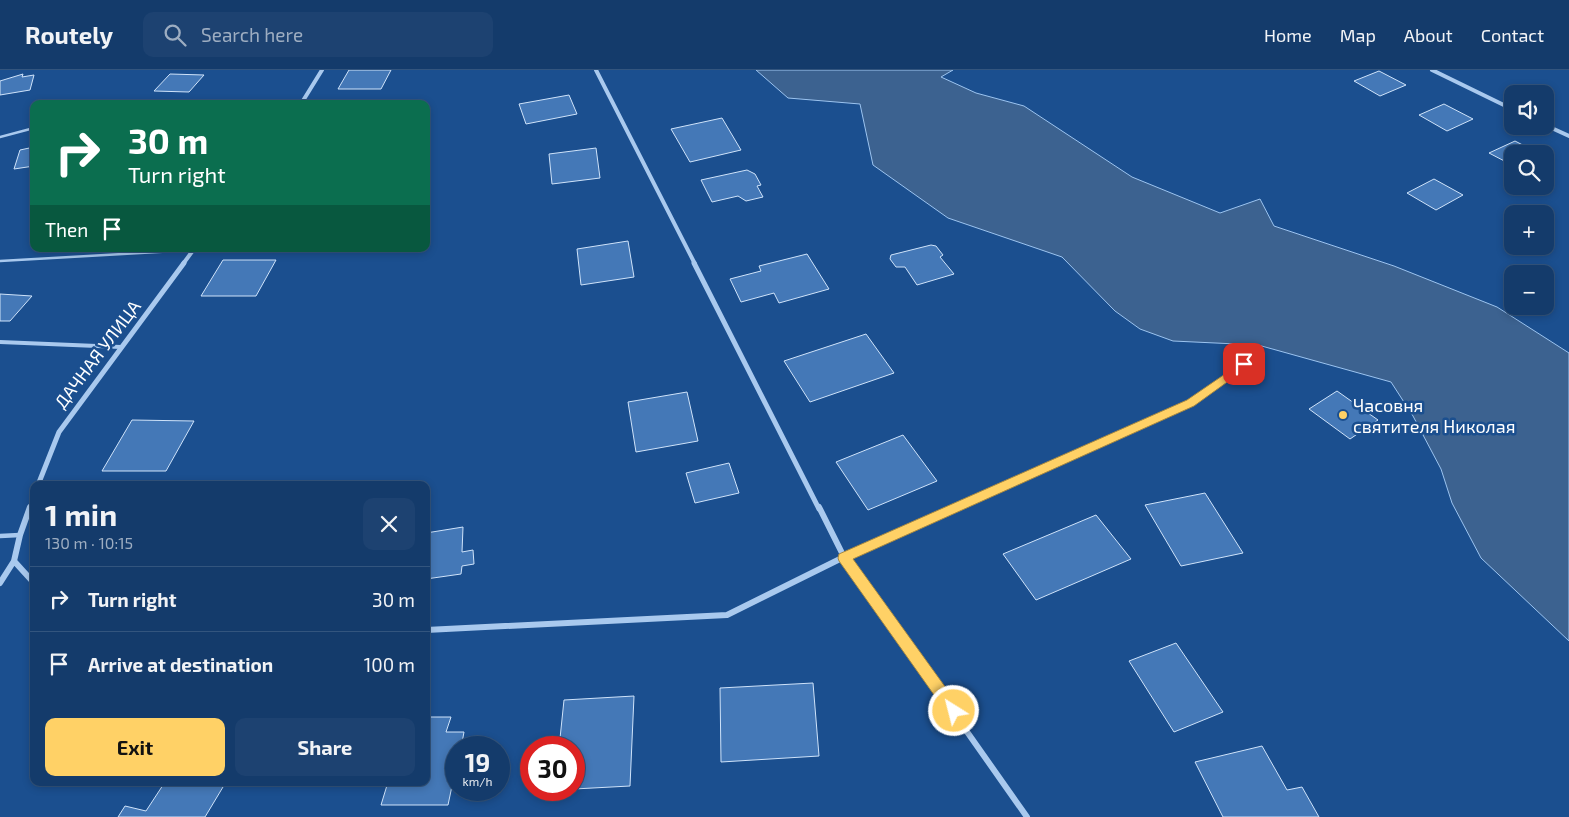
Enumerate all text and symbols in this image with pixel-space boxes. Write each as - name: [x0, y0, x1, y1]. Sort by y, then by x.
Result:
- search box: [143, 12, 493, 57]
- text: Routely: [25, 20, 113, 49]
- icon: search: [161, 21, 189, 49]
- text: Search here: [201, 23, 303, 46]
- text: Home: [1264, 24, 1312, 46]
- text: Map: [1340, 24, 1376, 46]
- text: About: [1404, 24, 1453, 46]
- text: Contact: [1481, 24, 1544, 46]
- map controls: [1504, 85, 1554, 315]
- button: sound: [1504, 85, 1554, 135]
- text: 30 m: [128, 119, 208, 161]
- icon: right: [45, 120, 110, 185]
- button: search: [1504, 145, 1554, 195]
- text: Turn right: [128, 161, 226, 187]
- button: +: [1504, 205, 1554, 255]
- icon: arrive: [98, 215, 126, 243]
- text: Then: [45, 218, 88, 241]
- button: −: [1504, 265, 1554, 315]
- street label: ДАЧНАЯ УЛИЦА: [49, 295, 145, 412]
- pin: [1223, 343, 1265, 385]
- icon: arrive: [1230, 350, 1258, 378]
- place label: Часовня святителя Николая: [1353, 394, 1515, 437]
- marker: Часовня святителя Николая: [1337, 409, 1349, 421]
- text: 1 min: [45, 496, 117, 532]
- button: close: [363, 498, 415, 550]
- text: 130 m · 10:15: [45, 533, 133, 552]
- icon: right: [45, 585, 73, 613]
- text: Turn right: [88, 588, 176, 611]
- text: 30 m: [372, 588, 415, 611]
- icon: arrive: [45, 650, 73, 678]
- text: Arrive at destination: [88, 653, 273, 676]
- text: 100 m: [364, 653, 415, 676]
- position arrow: [927, 684, 979, 736]
- button: Exit: [45, 718, 225, 776]
- button: Share: [235, 718, 415, 776]
- speed limit sign: 30: [520, 736, 585, 801]
- text: 19: [465, 747, 490, 777]
- text: km/h: [463, 774, 492, 788]

